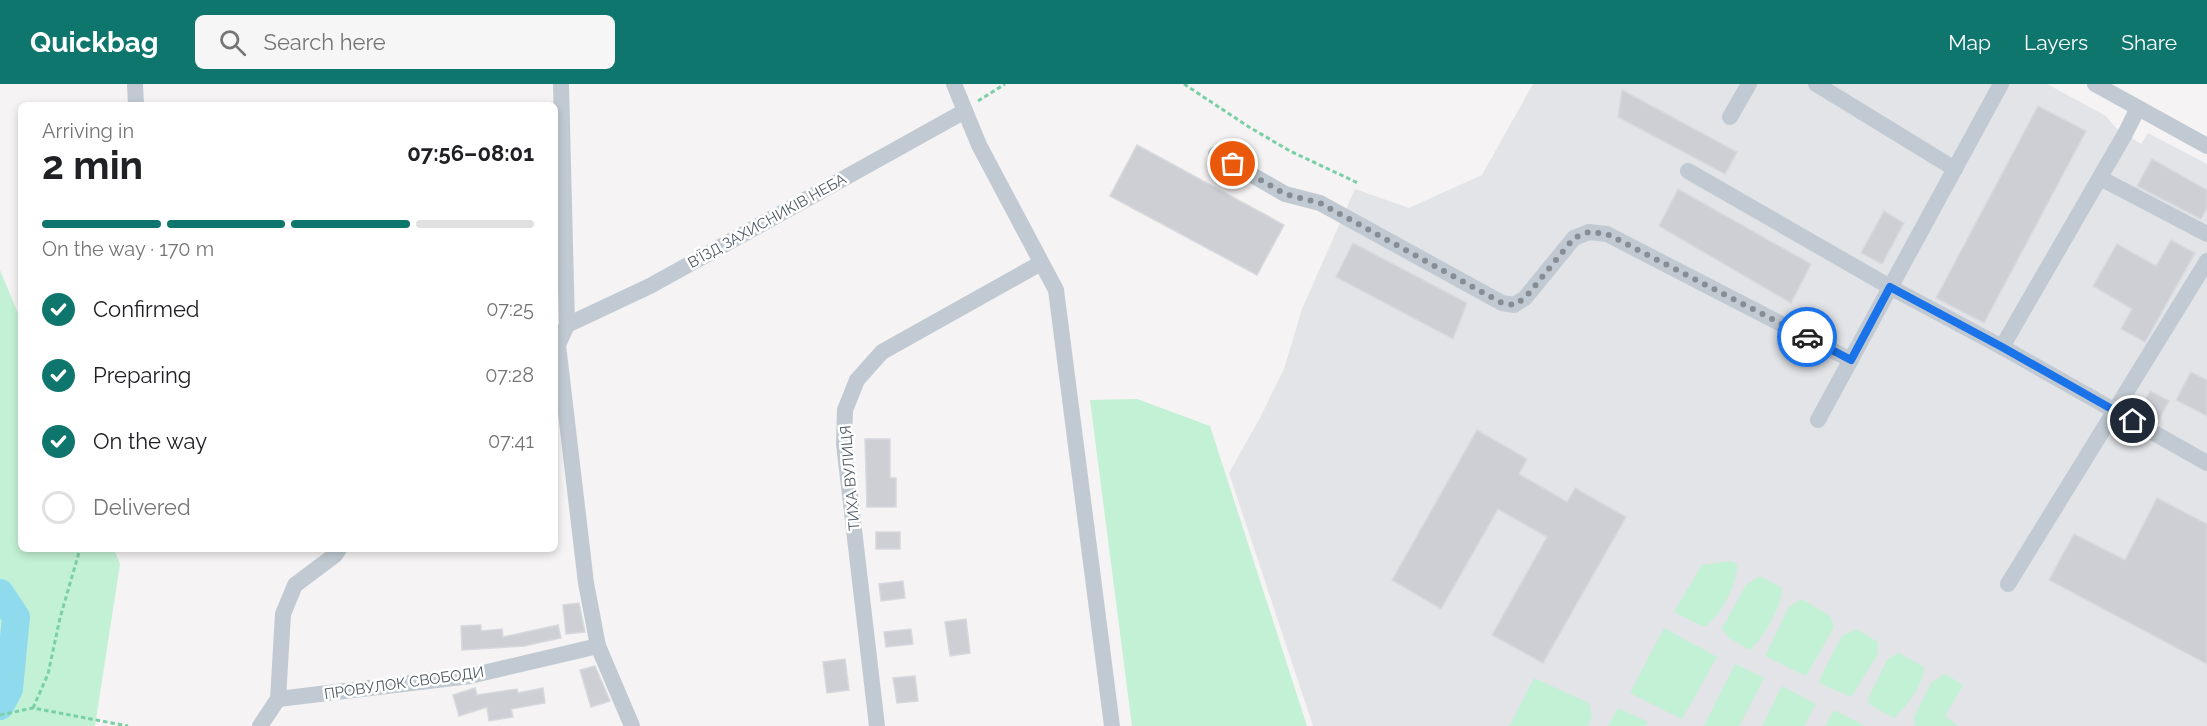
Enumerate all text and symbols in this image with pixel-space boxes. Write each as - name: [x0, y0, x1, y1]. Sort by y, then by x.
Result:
- search box: [195, 15, 615, 69]
- text: Quickbag: [30, 26, 159, 59]
- icon: search: [216, 26, 249, 59]
- text: Search here: [264, 29, 386, 55]
- text: Map: [1948, 30, 1991, 55]
- text: Layers: [2024, 30, 2088, 55]
- text: Share: [2121, 30, 2177, 55]
- text: Arriving in: [42, 119, 134, 143]
- pin: [1207, 138, 1258, 189]
- text: 07:56–08:01: [407, 140, 534, 166]
- text: 2 min: [42, 142, 143, 188]
- icon: bag: [1216, 147, 1249, 180]
- street label: В'ЇЗД ЗАХИСНИКІВ НЕБА: [684, 169, 849, 272]
- text: On the way · 170 m: [42, 237, 214, 261]
- icon: check: [42, 293, 75, 326]
- text: Confirmed: [93, 296, 200, 322]
- text: 07:25: [486, 297, 534, 321]
- courier: [1777, 307, 1837, 367]
- icon: car: [1791, 321, 1824, 354]
- icon: check: [42, 359, 75, 392]
- text: Preparing: [93, 362, 191, 388]
- text: 07:28: [485, 363, 534, 387]
- pin: [2107, 395, 2158, 446]
- icon: home: [2116, 404, 2149, 437]
- icon: check: [42, 425, 75, 458]
- street label: ТИХА ВУЛИЦЯ: [836, 425, 864, 531]
- text: On the way: [93, 428, 207, 454]
- text: 07:41: [488, 429, 534, 453]
- text: Delivered: [93, 494, 191, 520]
- street label: ПРОВУЛОК СВОБОДИ: [323, 663, 485, 703]

